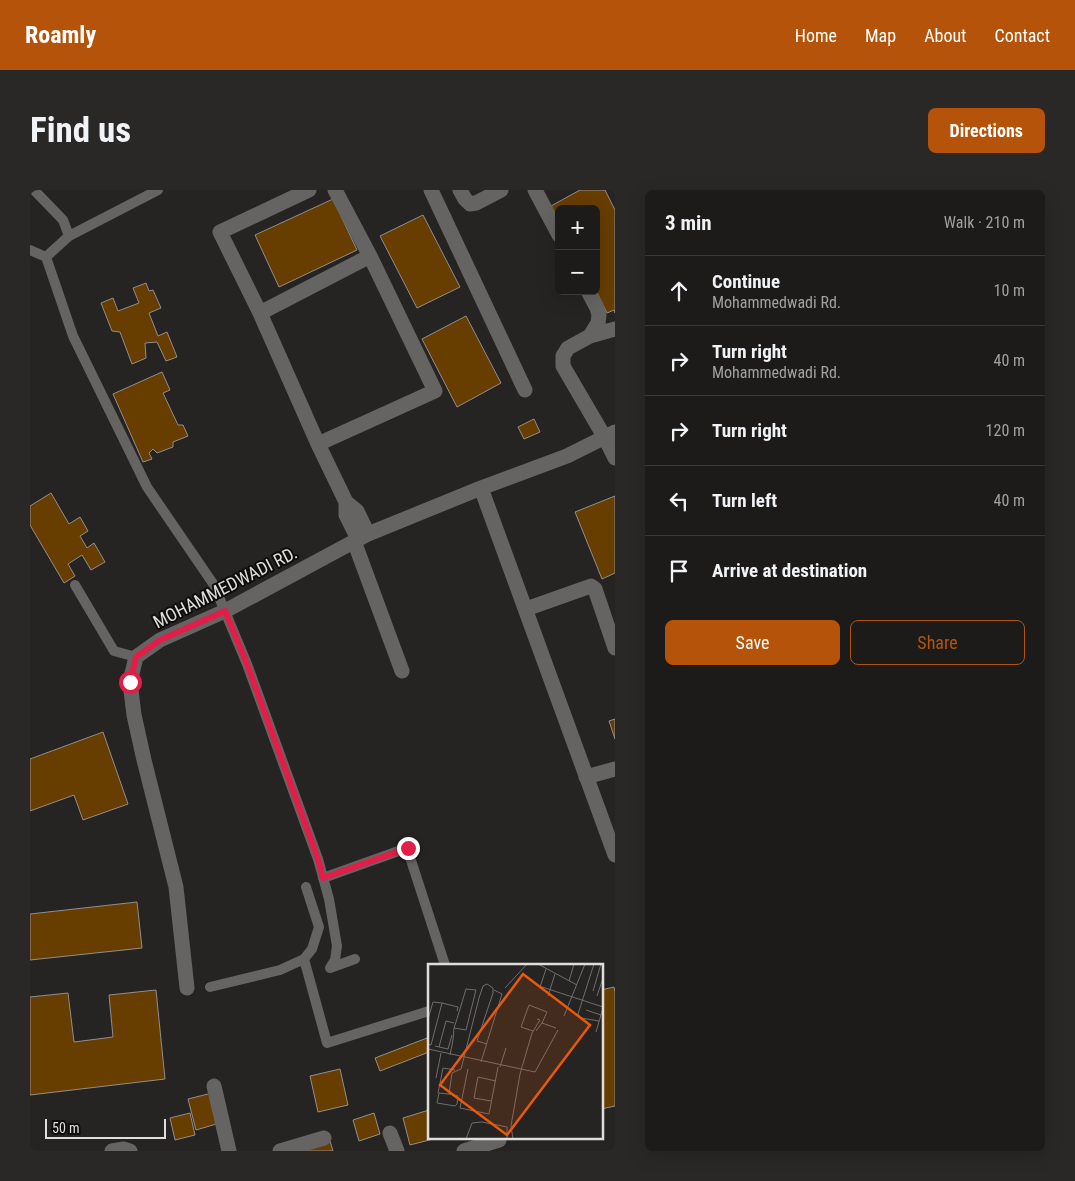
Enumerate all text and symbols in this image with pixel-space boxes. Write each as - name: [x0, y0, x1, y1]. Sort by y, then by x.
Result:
- text: Roamly: [25, 21, 96, 49]
- text: Home: [795, 25, 837, 46]
- text: Map: [865, 25, 896, 46]
- text: About: [924, 25, 966, 46]
- text: Contact: [994, 25, 1050, 46]
- button: Directions: [928, 108, 1045, 153]
- text: Find us: [30, 110, 131, 151]
- map controls: [555, 205, 600, 295]
- button: +: [555, 205, 600, 250]
- text: 3 min: [665, 211, 712, 235]
- text: Walk · 210 m: [944, 213, 1025, 232]
- button: −: [555, 250, 600, 295]
- text: Continue: [712, 270, 780, 293]
- icon: ahead: [665, 277, 693, 305]
- text: 10 m: [993, 281, 1025, 300]
- text: Mohammedwadi Rd.: [712, 293, 841, 312]
- text: Turn right: [712, 340, 787, 363]
- icon: right: [665, 347, 693, 375]
- text: 40 m: [993, 351, 1025, 370]
- text: Mohammedwadi Rd.: [712, 363, 841, 382]
- icon: right: [665, 417, 693, 445]
- text: Turn right: [712, 419, 787, 442]
- text: 120 m: [986, 421, 1025, 440]
- icon: left: [665, 487, 693, 515]
- text: Turn left: [712, 489, 777, 512]
- text: 40 m: [993, 491, 1025, 510]
- street label: MOHAMMEDWADI RD.: [149, 542, 301, 632]
- icon: arrive: [665, 557, 693, 585]
- text: Arrive at destination: [712, 559, 867, 582]
- button: Save: [665, 620, 840, 665]
- button: Share: [850, 620, 1025, 665]
- route start: [119, 671, 142, 694]
- route end: [397, 837, 420, 860]
- inset map: [428, 964, 602, 1138]
- scale bar: [45, 1116, 166, 1139]
- text: 50 m: [52, 1120, 80, 1136]

